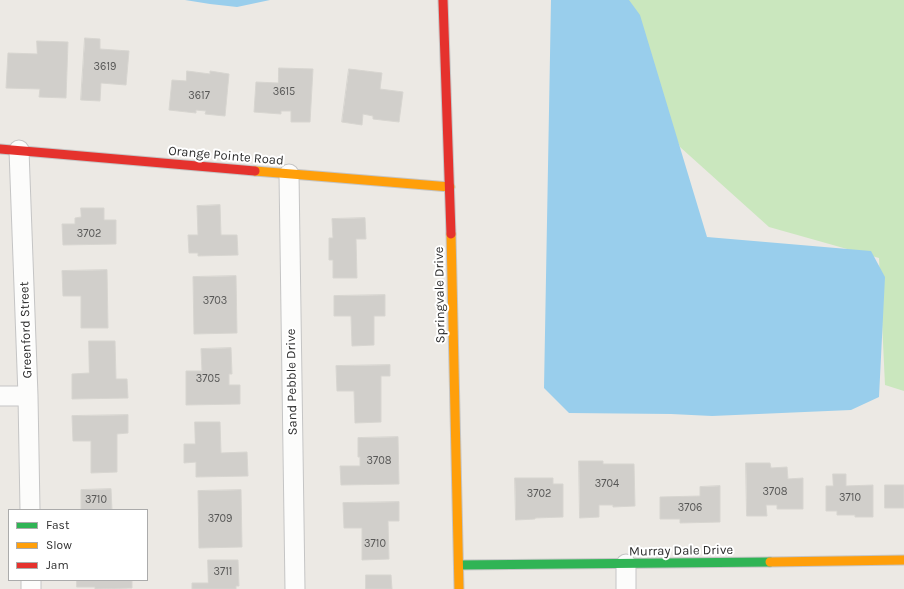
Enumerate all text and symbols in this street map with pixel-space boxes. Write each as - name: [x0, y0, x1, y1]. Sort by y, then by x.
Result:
- house number: 3619: [94, 60, 116, 74]
- house number: 3615: [273, 85, 295, 99]
- house number: 3617: [188, 89, 210, 103]
- street label: Orange Pointe Road: [168, 143, 284, 169]
- house number: 3702: [77, 227, 101, 241]
- street label: Springvale Drive: [431, 247, 449, 343]
- street label: Greenford Street: [17, 281, 35, 379]
- house number: 3703: [203, 294, 227, 308]
- street label: Sand Pebble Drive: [283, 329, 301, 435]
- house number: 3705: [196, 372, 220, 386]
- house number: 3708: [367, 454, 391, 468]
- house number: 3704: [595, 477, 619, 491]
- house number: 3708: [763, 485, 787, 499]
- house number: 3702: [527, 487, 551, 501]
- house number: 3710: [839, 491, 861, 505]
- house number: 3710: [85, 493, 107, 507]
- house number: 3706: [678, 501, 702, 515]
- legend: [8, 509, 148, 581]
- house number: 3709: [208, 512, 232, 526]
- text: Fast: [46, 518, 69, 532]
- house number: 3710: [364, 537, 386, 551]
- text: Slow: [46, 538, 72, 552]
- street label: Murray Dale Drive: [629, 542, 733, 560]
- text: Jam: [46, 558, 69, 572]
- house number: 3711: [214, 565, 232, 579]

